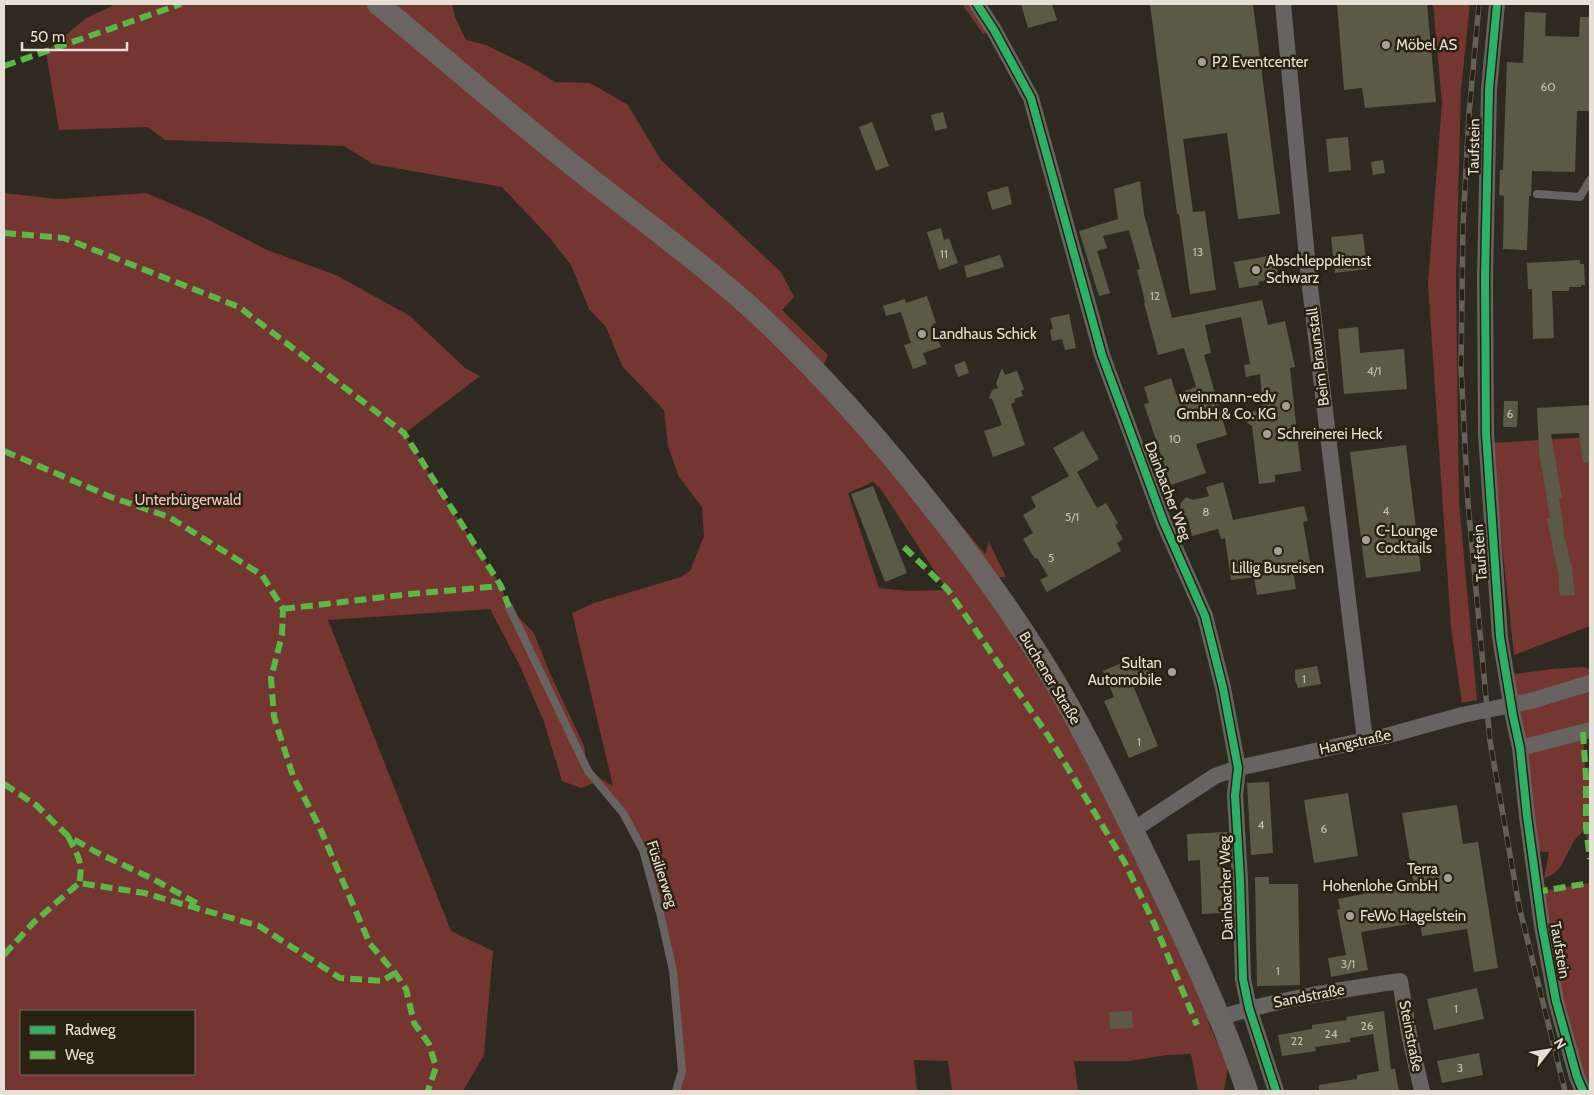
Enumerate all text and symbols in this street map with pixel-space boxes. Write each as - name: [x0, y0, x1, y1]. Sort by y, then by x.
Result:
- scale bar: [22, 20, 128, 52]
- text: 50 m: [30, 28, 65, 46]
- place label: Möbel AS: [1396, 36, 1457, 54]
- marker: Möbel AS: [1380, 39, 1392, 51]
- place label: P2 Eventcenter: [1212, 53, 1308, 71]
- marker: P2 Eventcenter: [1196, 56, 1208, 68]
- house number: 60: [1540, 79, 1556, 94]
- street label: Taufstein: [1464, 118, 1484, 176]
- house number: 13: [1193, 244, 1203, 259]
- house number: 11: [940, 246, 948, 261]
- place label: Abschleppdienst Schwarz: [1266, 252, 1371, 287]
- marker: Abschleppdienst Schwarz: [1250, 264, 1262, 276]
- house number: 12: [1150, 288, 1160, 303]
- street label: Beim Braunstall: [1303, 306, 1333, 407]
- place label: Landhaus Schick: [932, 325, 1037, 343]
- marker: Landhaus Schick: [916, 328, 928, 340]
- house number: 4/1: [1367, 363, 1381, 378]
- place label: weinmann-edv GmbH & Co. KG: [1176, 388, 1277, 423]
- marker: weinmann-edv GmbH & Co. KG: [1280, 400, 1292, 412]
- house number: 6: [1507, 406, 1514, 421]
- place label: Schreinerei Heck: [1277, 425, 1383, 443]
- marker: Schreinerei Heck: [1261, 428, 1273, 440]
- house number: 10: [1169, 431, 1181, 446]
- street label: Dainbacher Weg: [1141, 439, 1195, 544]
- park label: Unterbürgerwald: [135, 491, 241, 509]
- house number: 4: [1383, 503, 1390, 518]
- house number: 8: [1202, 504, 1210, 519]
- house number: 5/1: [1065, 509, 1079, 524]
- place label: C-Lounge Cocktails: [1376, 522, 1438, 557]
- street label: Taufstein: [1469, 524, 1491, 582]
- marker: C-Lounge Cocktails: [1360, 534, 1372, 546]
- marker: Lillig Busreisen: [1272, 545, 1284, 557]
- house number: 5: [1048, 550, 1054, 565]
- place label: Lillig Busreisen: [1232, 559, 1324, 577]
- street label: Buchener Straße: [1015, 628, 1085, 728]
- place label: Sultan Automobile: [1088, 654, 1162, 689]
- marker: Sultan Automobile: [1166, 666, 1178, 678]
- house number: 1: [1302, 671, 1306, 686]
- street label: Hangstraße: [1317, 726, 1393, 758]
- house number: 1: [1137, 734, 1141, 749]
- house number: 4: [1258, 817, 1265, 832]
- house number: 6: [1321, 821, 1328, 836]
- street label: Dainbacher Weg: [1215, 835, 1237, 941]
- street label: Füsilierweg: [643, 838, 681, 910]
- place label: Terra Hohenlohe GmbH: [1323, 860, 1439, 895]
- marker: Terra Hohenlohe GmbH: [1442, 872, 1454, 884]
- place label: FeWo Hagelstein: [1360, 907, 1466, 925]
- marker: FeWo Hagelstein: [1344, 910, 1356, 922]
- street label: Taufstein: [1546, 920, 1574, 980]
- house number: 3/1: [1341, 956, 1355, 971]
- house number: 1: [1276, 963, 1280, 978]
- street label: Sandstraße: [1272, 980, 1346, 1012]
- street label: Steinstraße: [1395, 999, 1427, 1073]
- house number: 1: [1454, 1001, 1458, 1016]
- legend: [20, 1010, 195, 1075]
- house number: 26: [1360, 1018, 1374, 1033]
- text: Radweg: [65, 1021, 116, 1039]
- north arrow: [1524, 1025, 1574, 1075]
- house number: 24: [1324, 1026, 1338, 1041]
- house number: 22: [1291, 1033, 1303, 1048]
- text: N: [1550, 1034, 1570, 1052]
- text: Weg: [65, 1046, 94, 1064]
- house number: 3: [1457, 1060, 1463, 1075]

